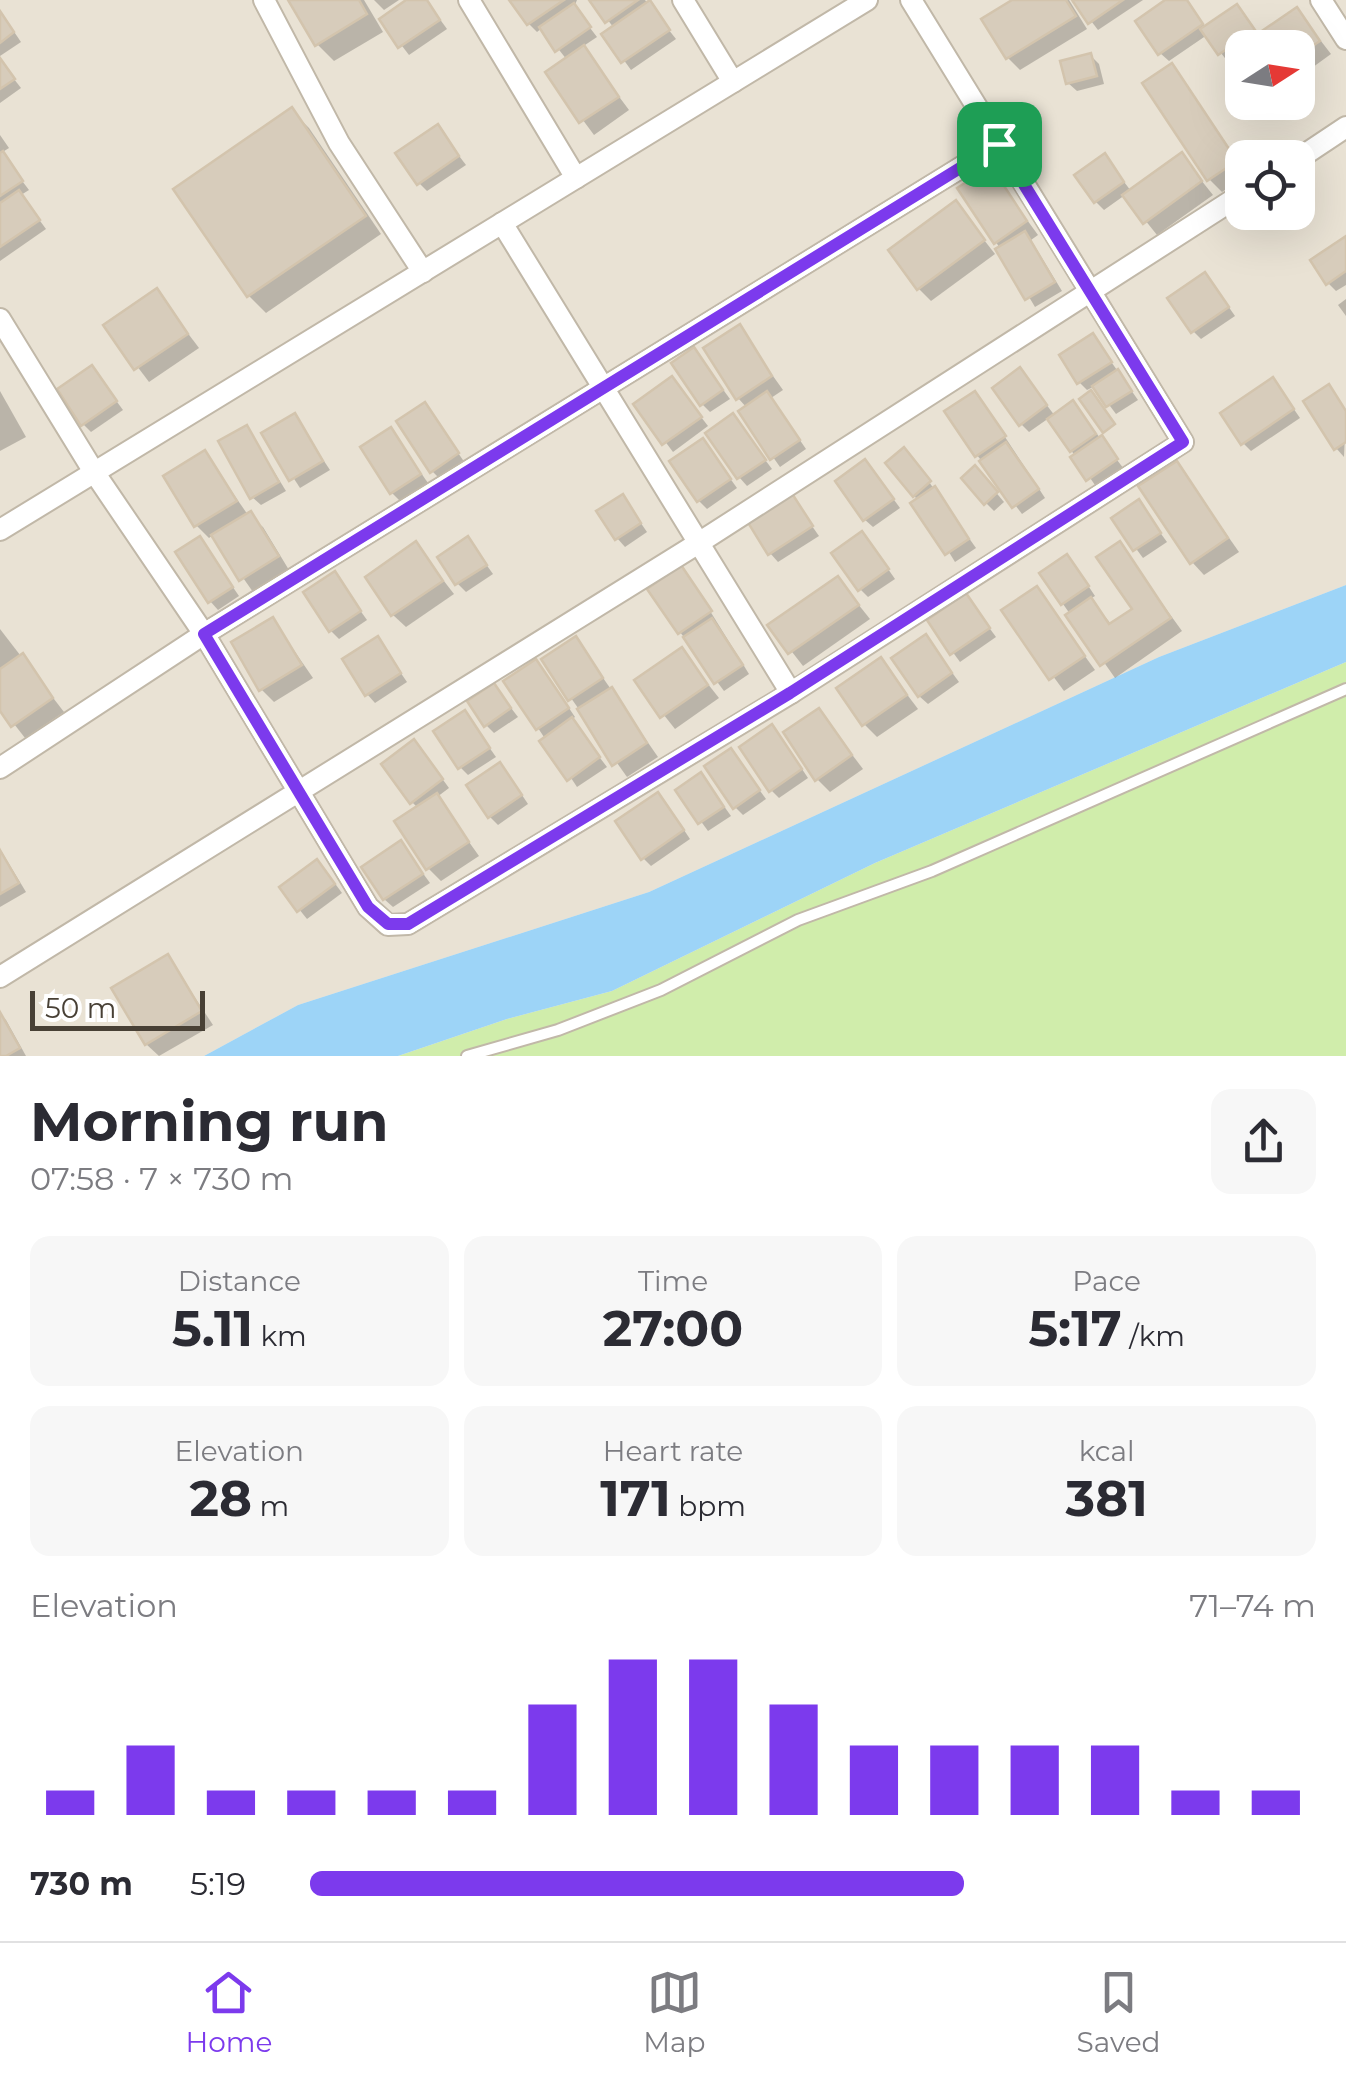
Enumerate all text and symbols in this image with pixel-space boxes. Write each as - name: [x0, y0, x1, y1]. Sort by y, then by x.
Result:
- north arrow: [1225, 30, 1315, 120]
- map controls: [1225, 30, 1315, 230]
- pin: [957, 102, 1042, 187]
- icon: arrive: [972, 117, 1027, 172]
- button: locate: [1225, 140, 1315, 230]
- scale bar: [30, 986, 205, 1030]
- text: 50 m: [45, 991, 116, 1025]
- text: Morning run: [30, 1088, 388, 1155]
- button: share: [1211, 1089, 1316, 1194]
- text: 07:58 · 7 × 730 m: [30, 1159, 293, 1198]
- text: Distance: [178, 1264, 301, 1298]
- text: Time: [638, 1264, 708, 1298]
- text: Pace: [1072, 1264, 1141, 1298]
- text: 5.11: [172, 1298, 253, 1359]
- text: 27:00: [603, 1298, 743, 1359]
- text: 5:17: [1028, 1298, 1122, 1359]
- text: km: [253, 1319, 307, 1353]
- text: /km: [1122, 1319, 1185, 1353]
- text: Elevation: [175, 1434, 304, 1468]
- text: Heart rate: [603, 1434, 743, 1468]
- text: kcal: [1079, 1434, 1135, 1468]
- text: 28: [190, 1468, 252, 1529]
- text: 171: [600, 1468, 671, 1529]
- text: 381: [1066, 1468, 1148, 1529]
- text: m: [252, 1489, 289, 1523]
- text: bpm: [671, 1489, 746, 1523]
- text: Elevation: [30, 1586, 178, 1625]
- text: 71–74 m: [1189, 1586, 1316, 1625]
- text: 730 m: [30, 1864, 133, 1903]
- text: 5:19: [190, 1864, 246, 1903]
- tab: Home: [185, 1965, 272, 2059]
- tab: Map: [643, 1965, 706, 2059]
- tab: Saved: [1076, 1965, 1161, 2059]

